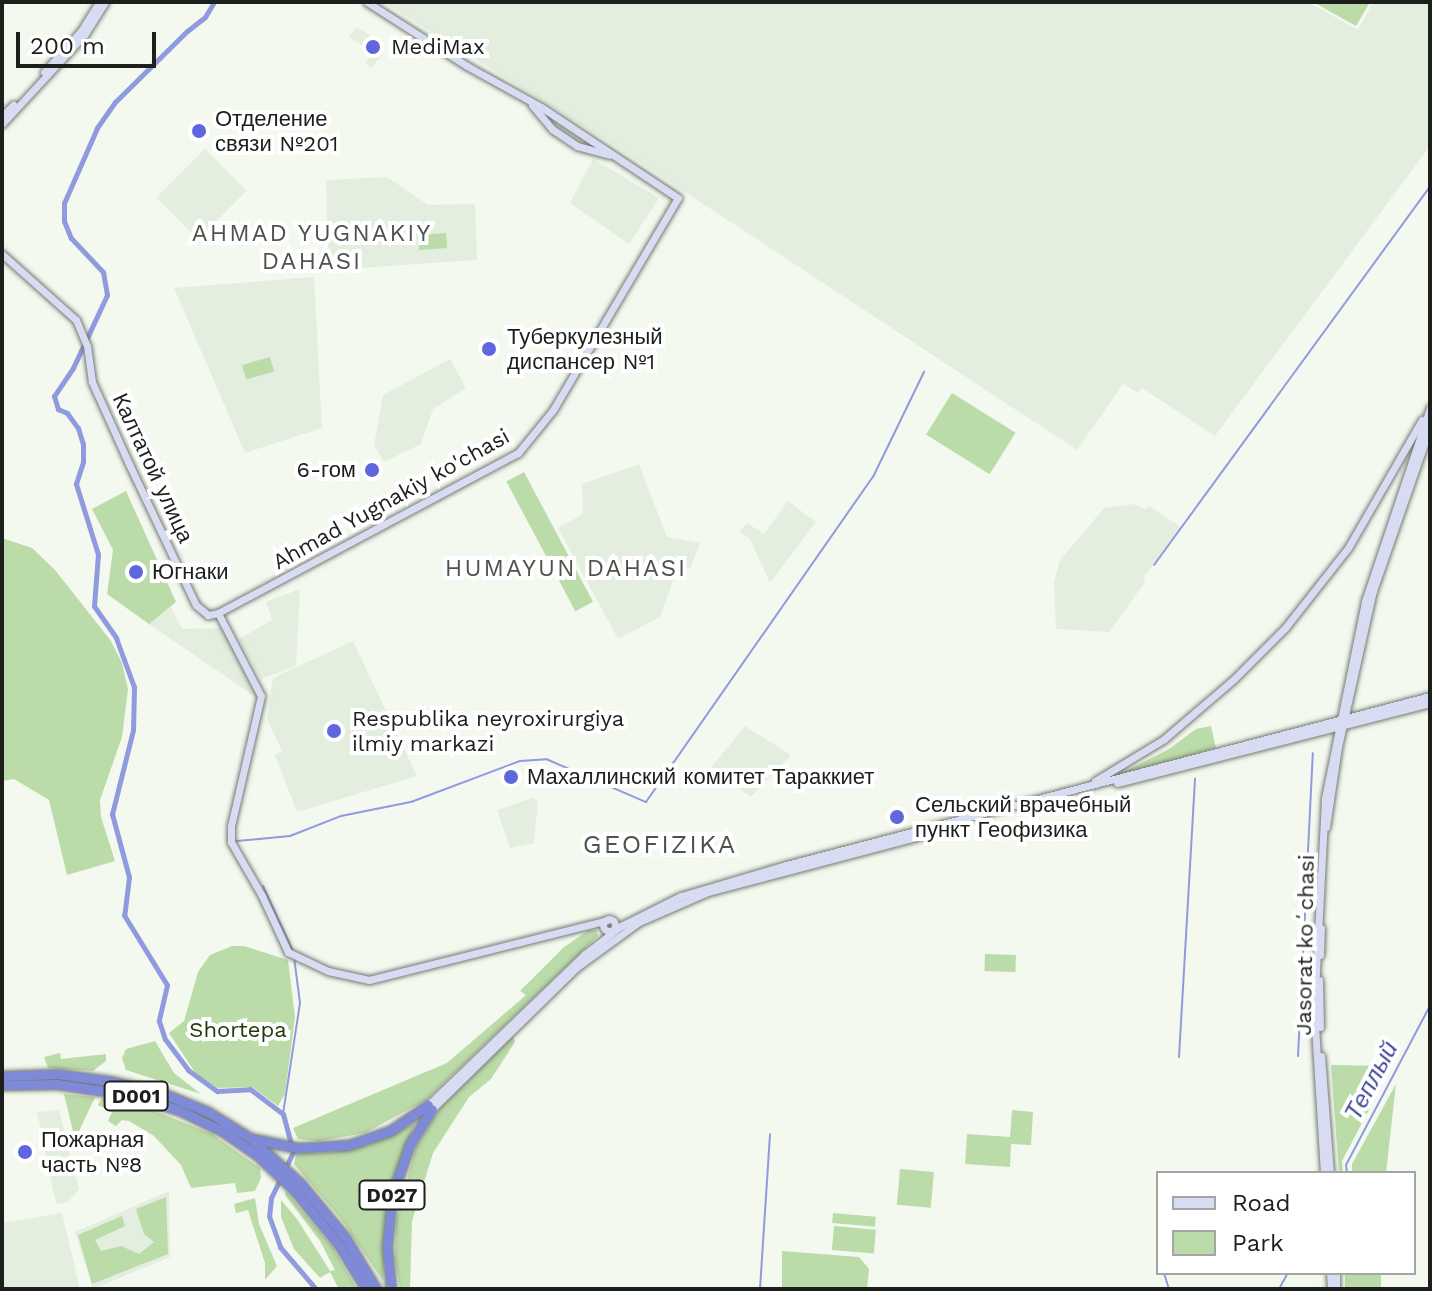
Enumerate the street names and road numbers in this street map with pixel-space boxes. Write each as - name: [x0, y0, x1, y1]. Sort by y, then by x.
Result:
- street label: Калтатой улица: [107, 389, 199, 547]
- street label: Ahmad Yugnakiy ko'chasi: [267, 422, 515, 576]
- street label: Jasorat koʻchasi: [1290, 854, 1320, 1036]
- road number: D001: [102, 1080, 170, 1112]
- road number: D027: [358, 1179, 426, 1211]

